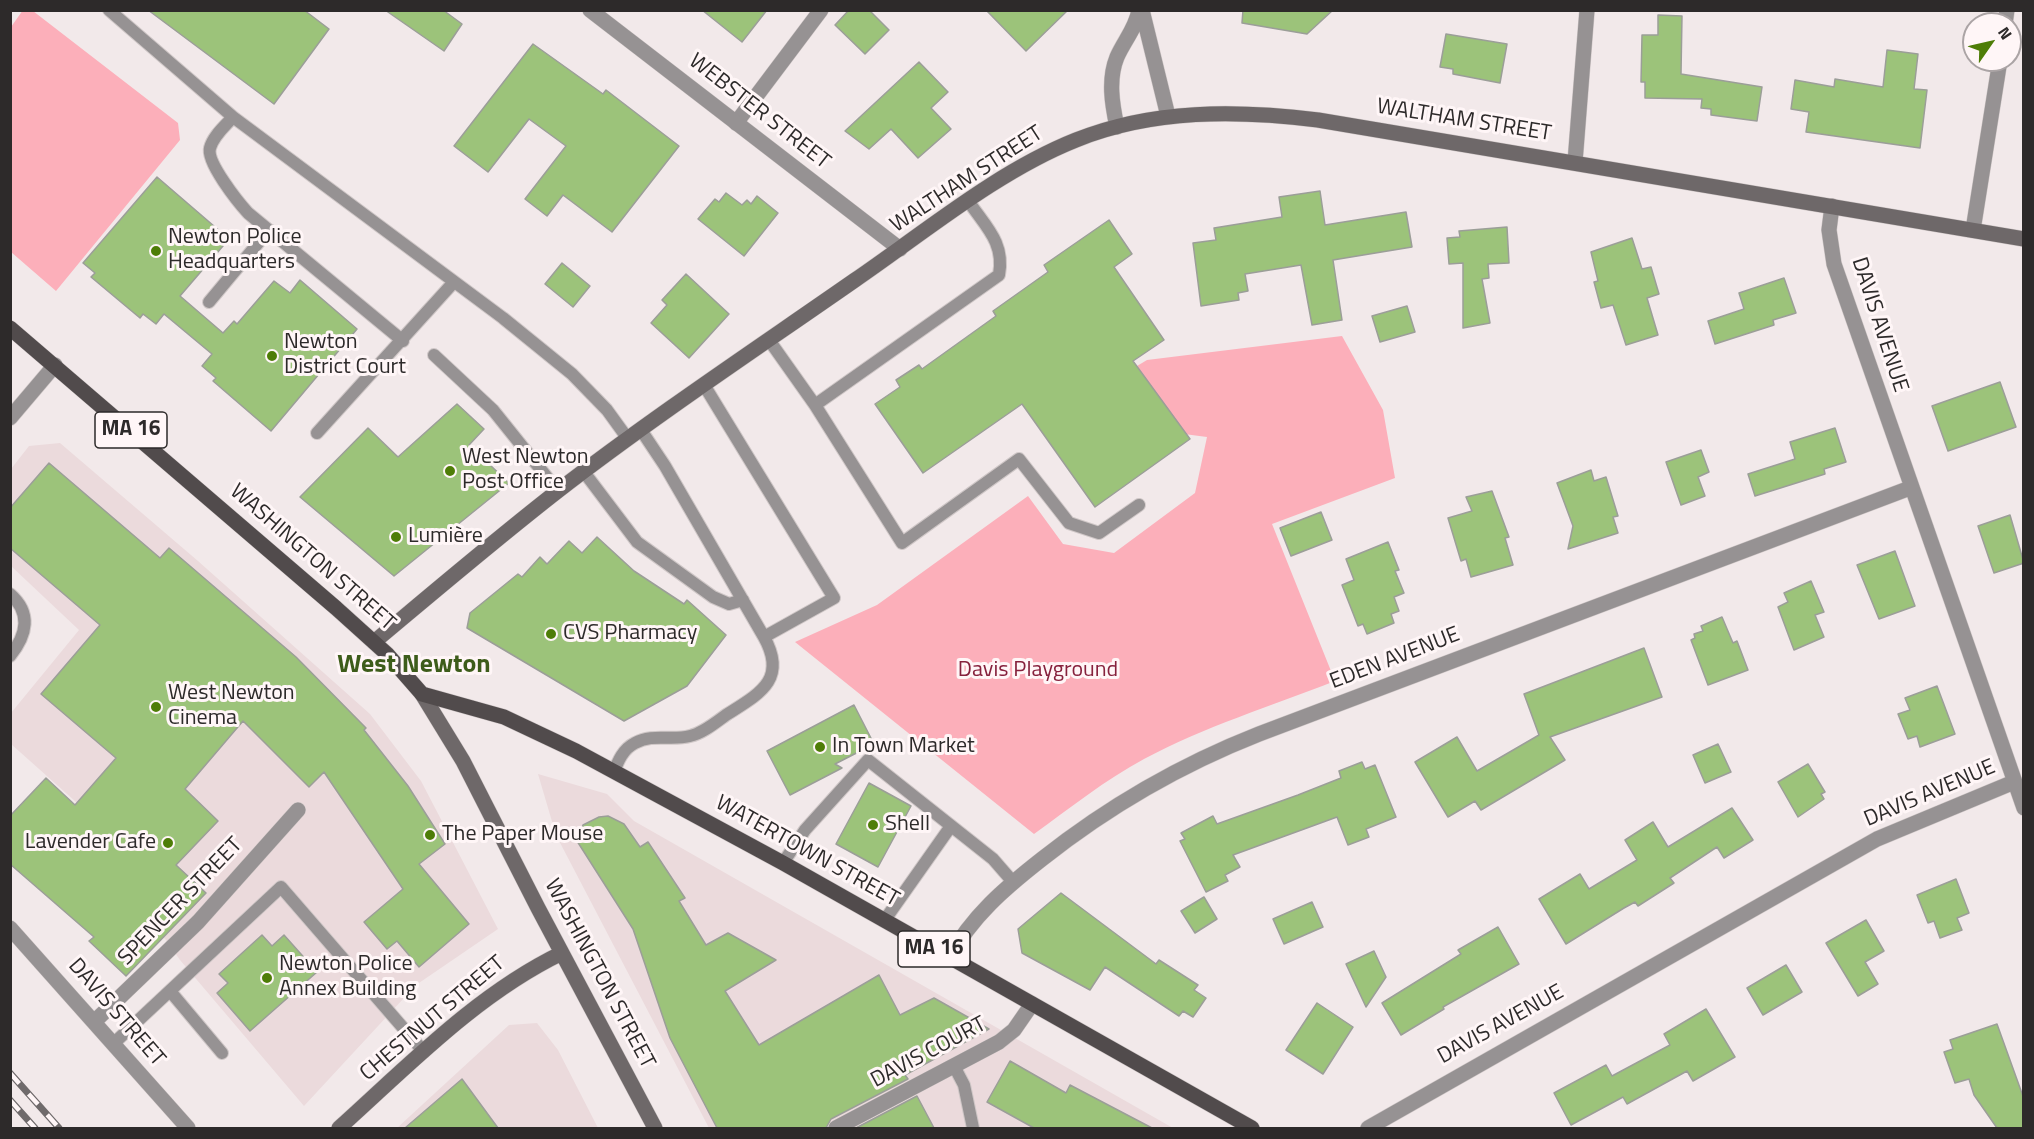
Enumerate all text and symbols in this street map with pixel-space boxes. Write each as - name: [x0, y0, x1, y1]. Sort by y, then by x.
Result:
- north arrow: [1962, 12, 2022, 72]
- text: N: [1992, 22, 2018, 44]
- street label: WEBSTER STREET: [683, 49, 835, 175]
- street label: WALTHAM STREET: [1375, 94, 1553, 148]
- street label: WALTHAM STREET: [886, 121, 1048, 239]
- place label: Newton Police Headquarters: [168, 225, 302, 276]
- marker: Newton Police Headquarters: [149, 244, 163, 258]
- street label: DAVIS AVENUE: [1845, 254, 1913, 396]
- place label: Newton District Court: [284, 330, 406, 382]
- marker: Newton District Court: [265, 349, 279, 363]
- road number: MA 16: [95, 412, 167, 448]
- place label: West Newton Post Office: [462, 445, 589, 496]
- marker: West Newton Post Office: [443, 464, 457, 478]
- street label: WASHINGTON STREET: [224, 479, 400, 637]
- place label: Lumière: [408, 524, 483, 550]
- marker: Lumière: [389, 530, 403, 544]
- place label: CVS Pharmacy: [563, 621, 697, 647]
- street label: EDEN AVENUE: [1326, 622, 1464, 696]
- marker: CVS Pharmacy: [544, 627, 558, 641]
- district label: West Newton: [337, 650, 491, 682]
- park label: Davis Playground: [958, 658, 1118, 684]
- place label: West Newton Cinema: [168, 681, 295, 732]
- marker: West Newton Cinema: [149, 700, 163, 714]
- place label: In Town Market: [832, 734, 975, 760]
- marker: In Town Market: [813, 740, 827, 754]
- street label: DAVIS AVENUE: [1860, 754, 2000, 834]
- street label: WATERTOWN STREET: [711, 791, 903, 913]
- place label: Shell: [885, 812, 930, 838]
- marker: Shell: [866, 818, 880, 832]
- place label: The Paper Mouse: [442, 822, 603, 848]
- marker: The Paper Mouse: [423, 828, 437, 842]
- place label: Lavender Cafe: [25, 830, 156, 856]
- street label: SPENCER STREET: [113, 833, 249, 971]
- marker: Lavender Cafe: [161, 836, 175, 850]
- street label: WASHINGTON STREET: [538, 875, 660, 1073]
- road number: MA 16: [898, 931, 970, 967]
- street label: CHESTNUT STREET: [355, 951, 511, 1087]
- place label: Newton Police Annex Building: [279, 952, 416, 1004]
- street label: DAVIS STREET: [62, 954, 170, 1072]
- marker: Newton Police Annex Building: [260, 971, 274, 985]
- street label: DAVIS AVENUE: [1433, 980, 1569, 1070]
- street label: DAVIS COURT: [867, 1012, 991, 1094]

